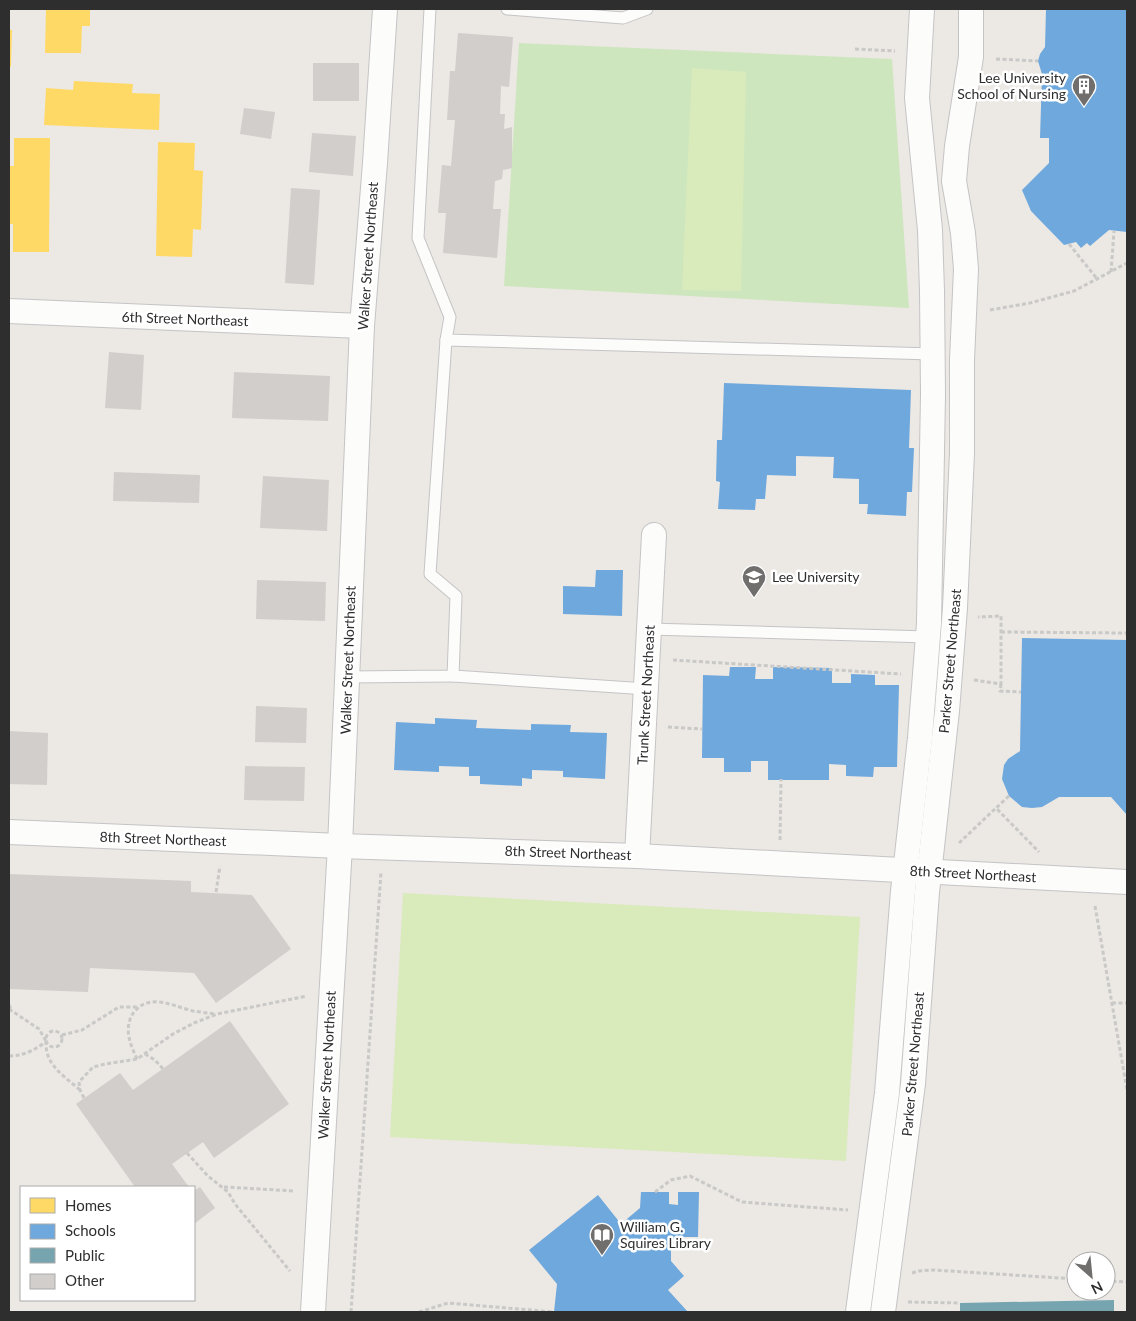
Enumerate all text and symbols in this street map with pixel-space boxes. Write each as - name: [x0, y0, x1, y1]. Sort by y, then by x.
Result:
- place label: Lee University School of Nursing: [957, 69, 1067, 102]
- building icon: Lee University School of Nursing: [1071, 73, 1097, 107]
- street label: Walker Street Northeast: [354, 181, 381, 331]
- street label: 6th Street Northeast: [121, 308, 249, 329]
- school or university icon: Lee University: [741, 564, 767, 598]
- place label: Lee University: [772, 568, 860, 585]
- street label: Walker Street Northeast: [336, 585, 359, 735]
- street label: Parker Street Northeast: [935, 588, 964, 734]
- street label: Trunk Street Northeast: [633, 624, 658, 766]
- street label: 8th Street Northeast: [99, 828, 227, 849]
- street label: 8th Street Northeast: [504, 842, 632, 863]
- street label: 8th Street Northeast: [909, 862, 1037, 885]
- street label: Walker Street Northeast: [314, 990, 339, 1140]
- street label: Parker Street Northeast: [898, 991, 927, 1137]
- legend: [20, 1186, 195, 1301]
- text: Homes: [65, 1196, 111, 1214]
- place label: William G. Squires Library: [620, 1218, 712, 1251]
- text: Schools: [65, 1221, 116, 1239]
- library icon: William G. Squires Library: [589, 1222, 615, 1256]
- text: Public: [65, 1246, 105, 1264]
- north arrow: [1066, 1251, 1116, 1301]
- text: Other: [65, 1271, 105, 1289]
- text: N: [1088, 1278, 1106, 1298]

